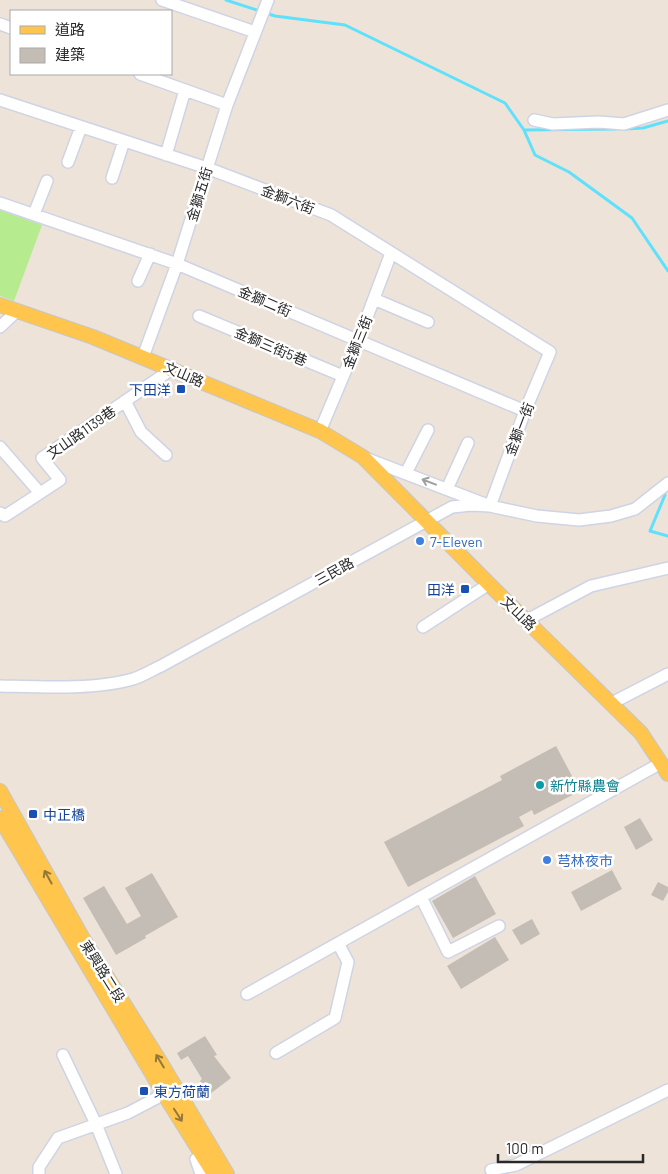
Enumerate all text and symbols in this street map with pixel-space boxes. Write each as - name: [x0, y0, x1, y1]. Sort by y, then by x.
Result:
- legend: [10, 10, 172, 75]
- text: 道路: [55, 20, 85, 38]
- text: 建築: [55, 45, 85, 63]
- street label: 金獅五街: [183, 165, 215, 223]
- street label: 金獅六街: [259, 181, 317, 217]
- street label: 金獅二街: [236, 282, 294, 320]
- street label: 金獅三街: [339, 313, 375, 371]
- street label: 金獅三街5巷: [232, 323, 310, 369]
- street label: 文山路: [161, 358, 207, 390]
- place label: 下田洋: [129, 381, 171, 398]
- marker: 下田洋: [175, 383, 187, 395]
- street label: 金獅一街: [501, 400, 537, 458]
- street label: 文山路1139巷: [43, 402, 119, 462]
- one-way arrow: [421, 477, 437, 486]
- place label: 7-Eleven: [430, 533, 483, 550]
- marker: 7-Eleven: [414, 535, 426, 547]
- street label: 三民路: [312, 553, 356, 589]
- place label: 田洋: [427, 581, 455, 598]
- marker: 田洋: [459, 583, 471, 595]
- street label: 文山路: [498, 592, 540, 634]
- place label: 新竹縣農會: [550, 777, 620, 794]
- marker: 新竹縣農會: [534, 779, 546, 791]
- place label: 中正橋: [43, 806, 85, 823]
- marker: 中正橋: [27, 808, 39, 820]
- place label: 芎林夜市: [557, 852, 613, 869]
- marker: 芎林夜市: [541, 854, 553, 866]
- one-way arrow: [43, 871, 53, 885]
- street label: 東興路二段: [77, 937, 129, 1005]
- one-way arrow: [154, 1055, 164, 1069]
- place label: 東方荷蘭: [154, 1083, 210, 1100]
- marker: 東方荷蘭: [138, 1085, 150, 1097]
- one-way arrow: [173, 1108, 183, 1122]
- scale bar: [498, 1132, 643, 1164]
- text: 100 m: [506, 1139, 544, 1157]

